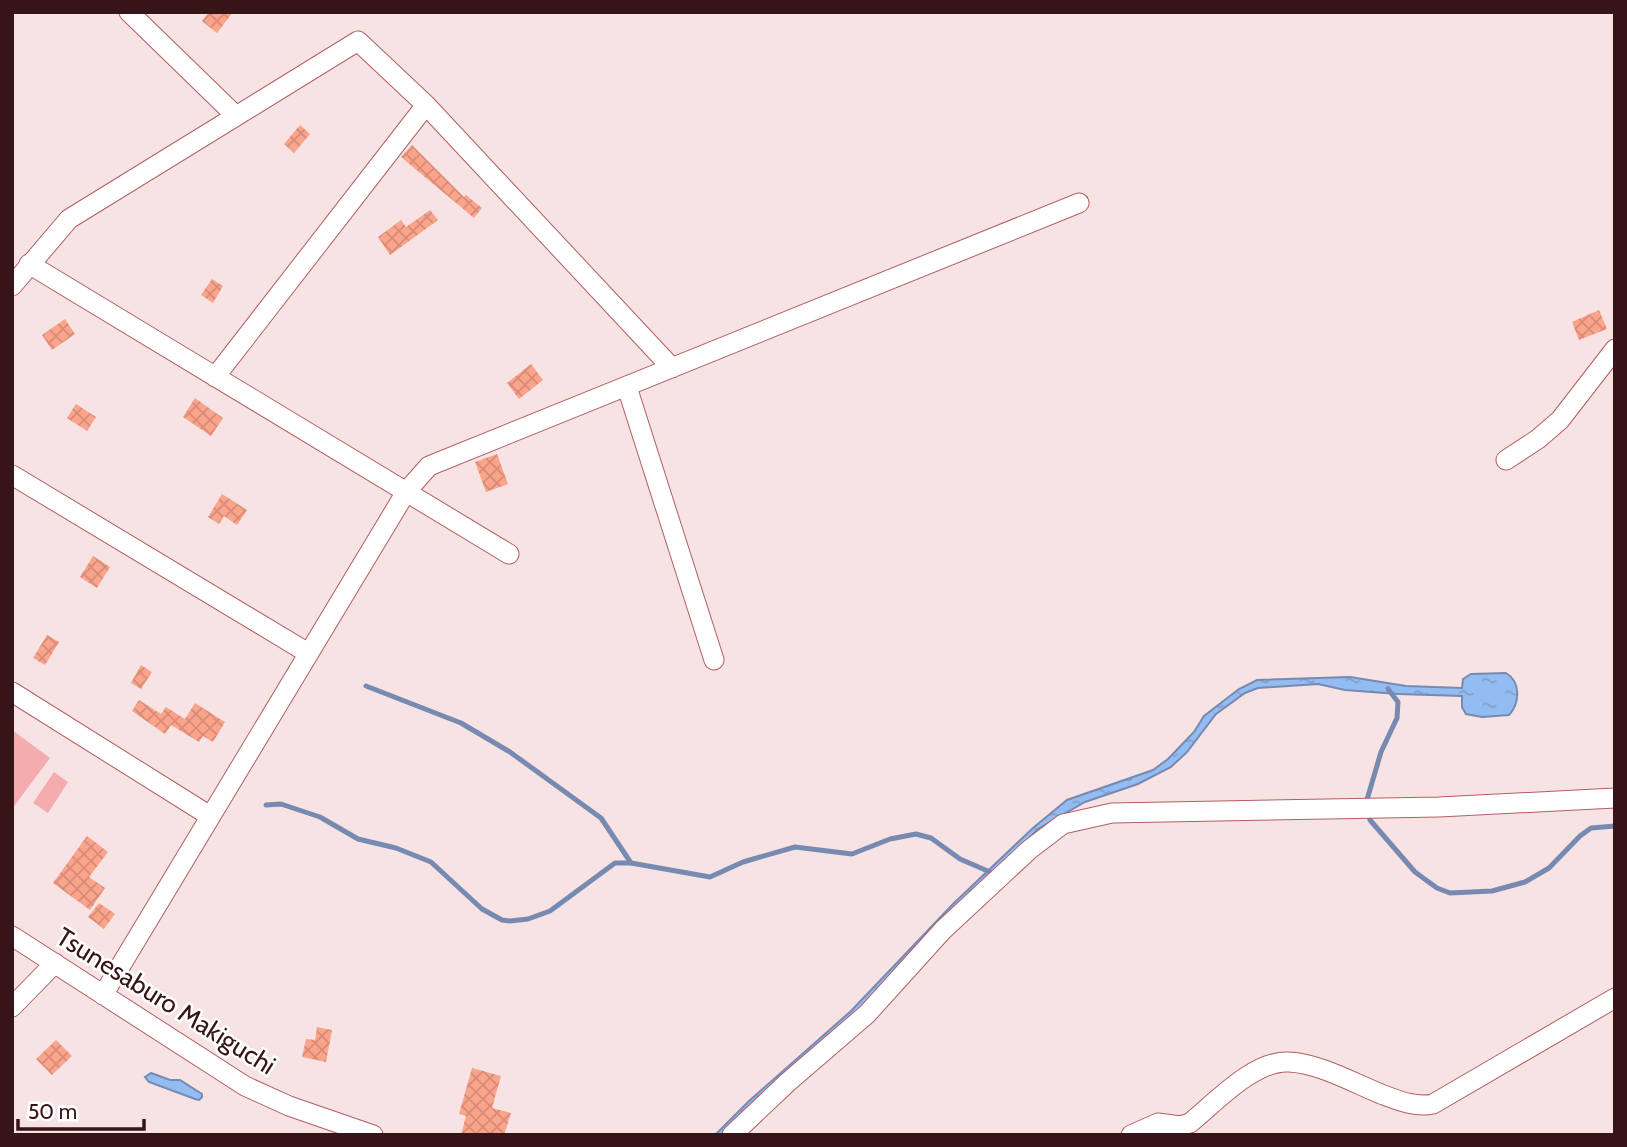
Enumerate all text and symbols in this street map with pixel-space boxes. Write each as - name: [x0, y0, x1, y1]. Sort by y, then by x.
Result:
- street label: Tsunesaburo Makiguchi: [50, 921, 282, 1081]
- scale bar: [18, 1088, 144, 1132]
- text: 50 m: [28, 1099, 77, 1124]

